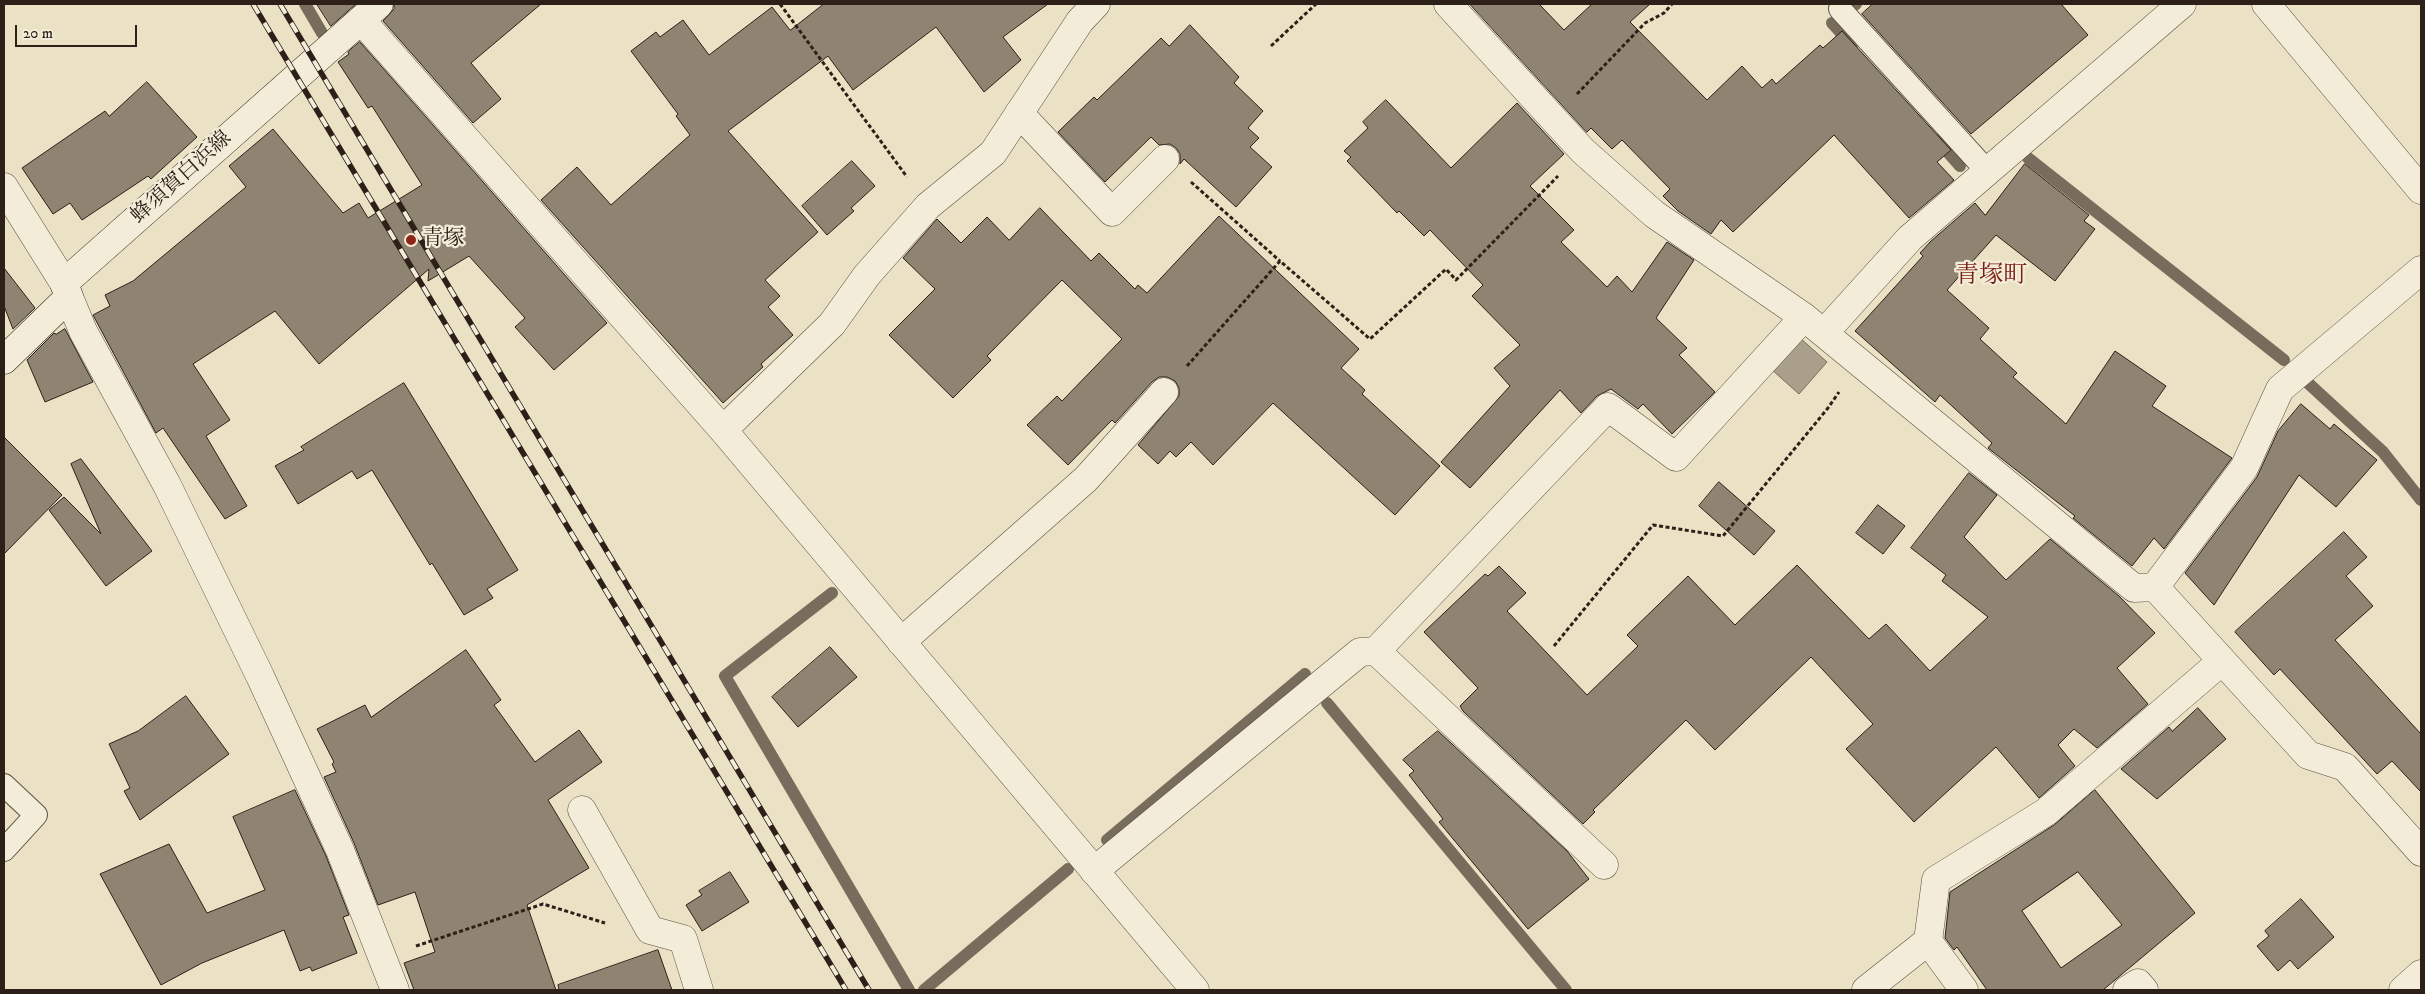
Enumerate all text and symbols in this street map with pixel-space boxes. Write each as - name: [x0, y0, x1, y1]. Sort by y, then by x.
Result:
- scale bar: [18, 15, 140, 47]
- text: 20 m: [23, 24, 53, 43]
- street label: 蜂須賀白浜線: [127, 126, 237, 230]
- place label: 青塚: [422, 227, 464, 253]
- marker: 青塚: [404, 233, 418, 247]
- district label: 青塚町: [1955, 263, 2027, 291]

